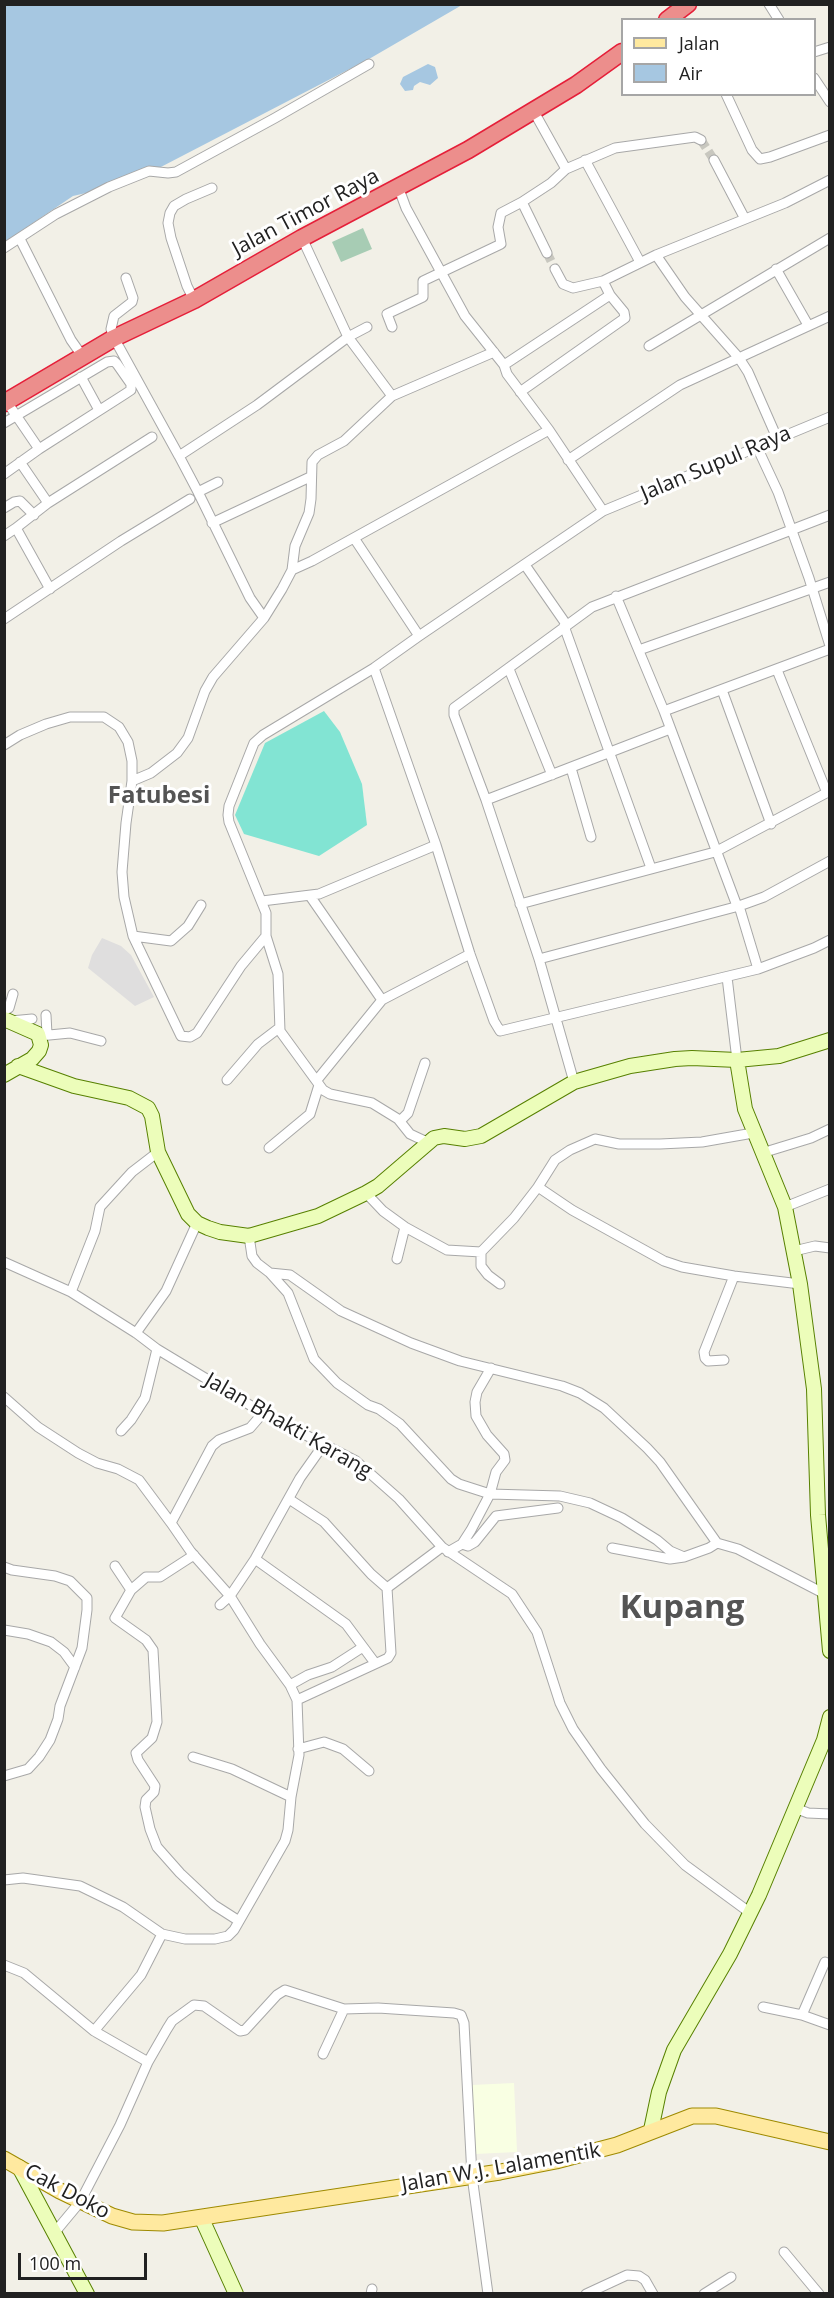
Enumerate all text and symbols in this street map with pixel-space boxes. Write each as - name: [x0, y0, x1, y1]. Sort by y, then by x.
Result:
- legend: [621, 18, 816, 96]
- text: Jalan: [679, 31, 719, 55]
- text: Air: [679, 61, 702, 85]
- street label: Jalan Timor Raya: [228, 164, 384, 262]
- street label: Jalan Supul Raya: [637, 421, 795, 507]
- district label: Fatubesi: [108, 782, 210, 810]
- street label: Jalan Bhakti Karang: [200, 1368, 376, 1484]
- district label: Kupang: [620, 1589, 744, 1629]
- street label: Jalan W.J. Lalamentik: [400, 2138, 602, 2198]
- street label: Cak Doko: [20, 2159, 114, 2225]
- scale bar: [21, 2241, 150, 2279]
- text: 100 m: [29, 2251, 81, 2275]

